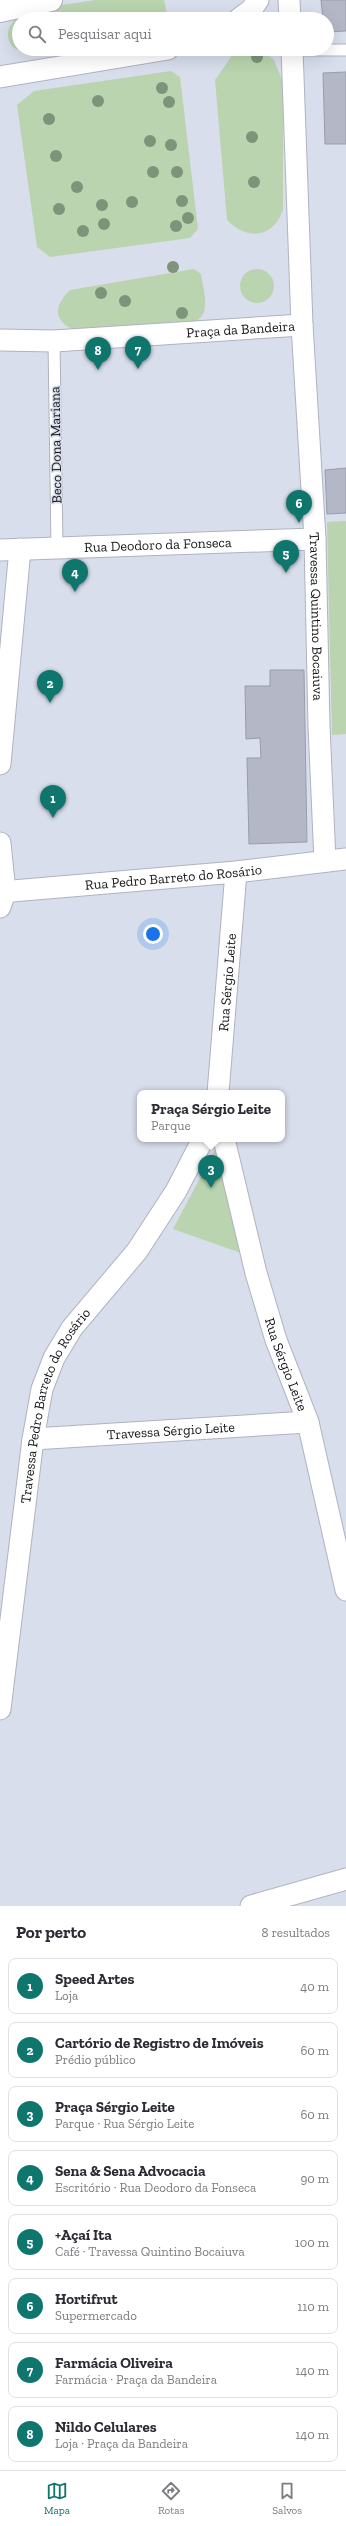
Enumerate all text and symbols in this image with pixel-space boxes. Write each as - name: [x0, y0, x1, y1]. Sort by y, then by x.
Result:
- search box: [12, 12, 334, 56]
- icon: search: [26, 23, 48, 45]
- text: Pesquisar aqui: [58, 25, 152, 43]
- street label: Praça da Bandeira: [186, 317, 296, 341]
- pin: 7: [125, 336, 151, 369]
- pin: 8: [85, 337, 111, 370]
- street label: Beco Dona Mariana: [46, 386, 66, 504]
- pin: 6: [286, 490, 312, 523]
- street label: Travessa Quintino Bocaiuva: [306, 532, 327, 701]
- street label: Rua Deodoro da Fonseca: [84, 533, 232, 556]
- pin: 5: [273, 540, 299, 573]
- pin: 4: [62, 559, 88, 592]
- pin: 2: [37, 670, 63, 703]
- pin: 1: [40, 785, 66, 818]
- street label: Rua Pedro Barreto do Rosário: [84, 861, 263, 893]
- your location: [143, 924, 163, 944]
- street label: Rua Sérgio Leite: [215, 932, 240, 1032]
- popup: [137, 1090, 285, 1142]
- text: Praça Sérgio Leite: [151, 1100, 271, 1118]
- text: Parque: [151, 1118, 191, 1133]
- pin: 3: [198, 1155, 224, 1188]
- street label: Travessa Pedro Barreto do Rosário: [17, 1304, 94, 1504]
- street label: Rua Sérgio Leite: [261, 1316, 312, 1414]
- street label: Travessa Sérgio Leite: [106, 1418, 236, 1443]
- text: Por perto: [16, 1922, 86, 1942]
- text: 8 resultados: [261, 1925, 330, 1940]
- text: Speed Artes: [55, 1970, 134, 1988]
- text: 1: [27, 1979, 33, 1994]
- text: 40 m: [300, 1979, 329, 1994]
- text: Loja: [55, 1988, 78, 2003]
- text: Cartório de Registro de Imóveis: [55, 2034, 264, 2052]
- text: 2: [27, 2043, 33, 2058]
- text: 60 m: [300, 2043, 329, 2058]
- text: Prédio público: [55, 2052, 136, 2067]
- text: Praça Sérgio Leite: [55, 2098, 175, 2116]
- text: 3: [27, 2107, 33, 2122]
- text: 60 m: [300, 2107, 329, 2122]
- text: Parque · Rua Sérgio Leite: [55, 2116, 194, 2131]
- text: Sena & Sena Advocacia: [55, 2162, 206, 2180]
- text: 4: [26, 2171, 34, 2186]
- text: 90 m: [300, 2171, 329, 2186]
- text: Escritório · Rua Deodoro da Fonseca: [55, 2180, 256, 2195]
- text: +Açaí Ita: [55, 2226, 112, 2244]
- text: 5: [27, 2235, 33, 2250]
- text: 100 m: [295, 2235, 329, 2250]
- text: Café · Travessa Quintino Bocaiuva: [55, 2244, 245, 2259]
- text: Hortifrut: [55, 2290, 118, 2308]
- text: 6: [27, 2299, 33, 2314]
- text: 110 m: [297, 2299, 329, 2314]
- text: Supermercado: [55, 2308, 137, 2323]
- text: Farmácia Oliveira: [55, 2354, 173, 2372]
- text: 7: [27, 2363, 33, 2378]
- text: 140 m: [295, 2363, 329, 2378]
- text: Farmácia · Praça da Bandeira: [55, 2372, 217, 2387]
- text: Nildo Celulares: [55, 2418, 157, 2436]
- text: 8: [26, 2427, 34, 2442]
- text: 140 m: [295, 2427, 329, 2442]
- text: Loja · Praça da Bandeira: [55, 2436, 188, 2451]
- tab: Mapa: [44, 2480, 70, 2517]
- tab: Rotas: [158, 2480, 184, 2517]
- tab: Salvos: [272, 2480, 302, 2517]

